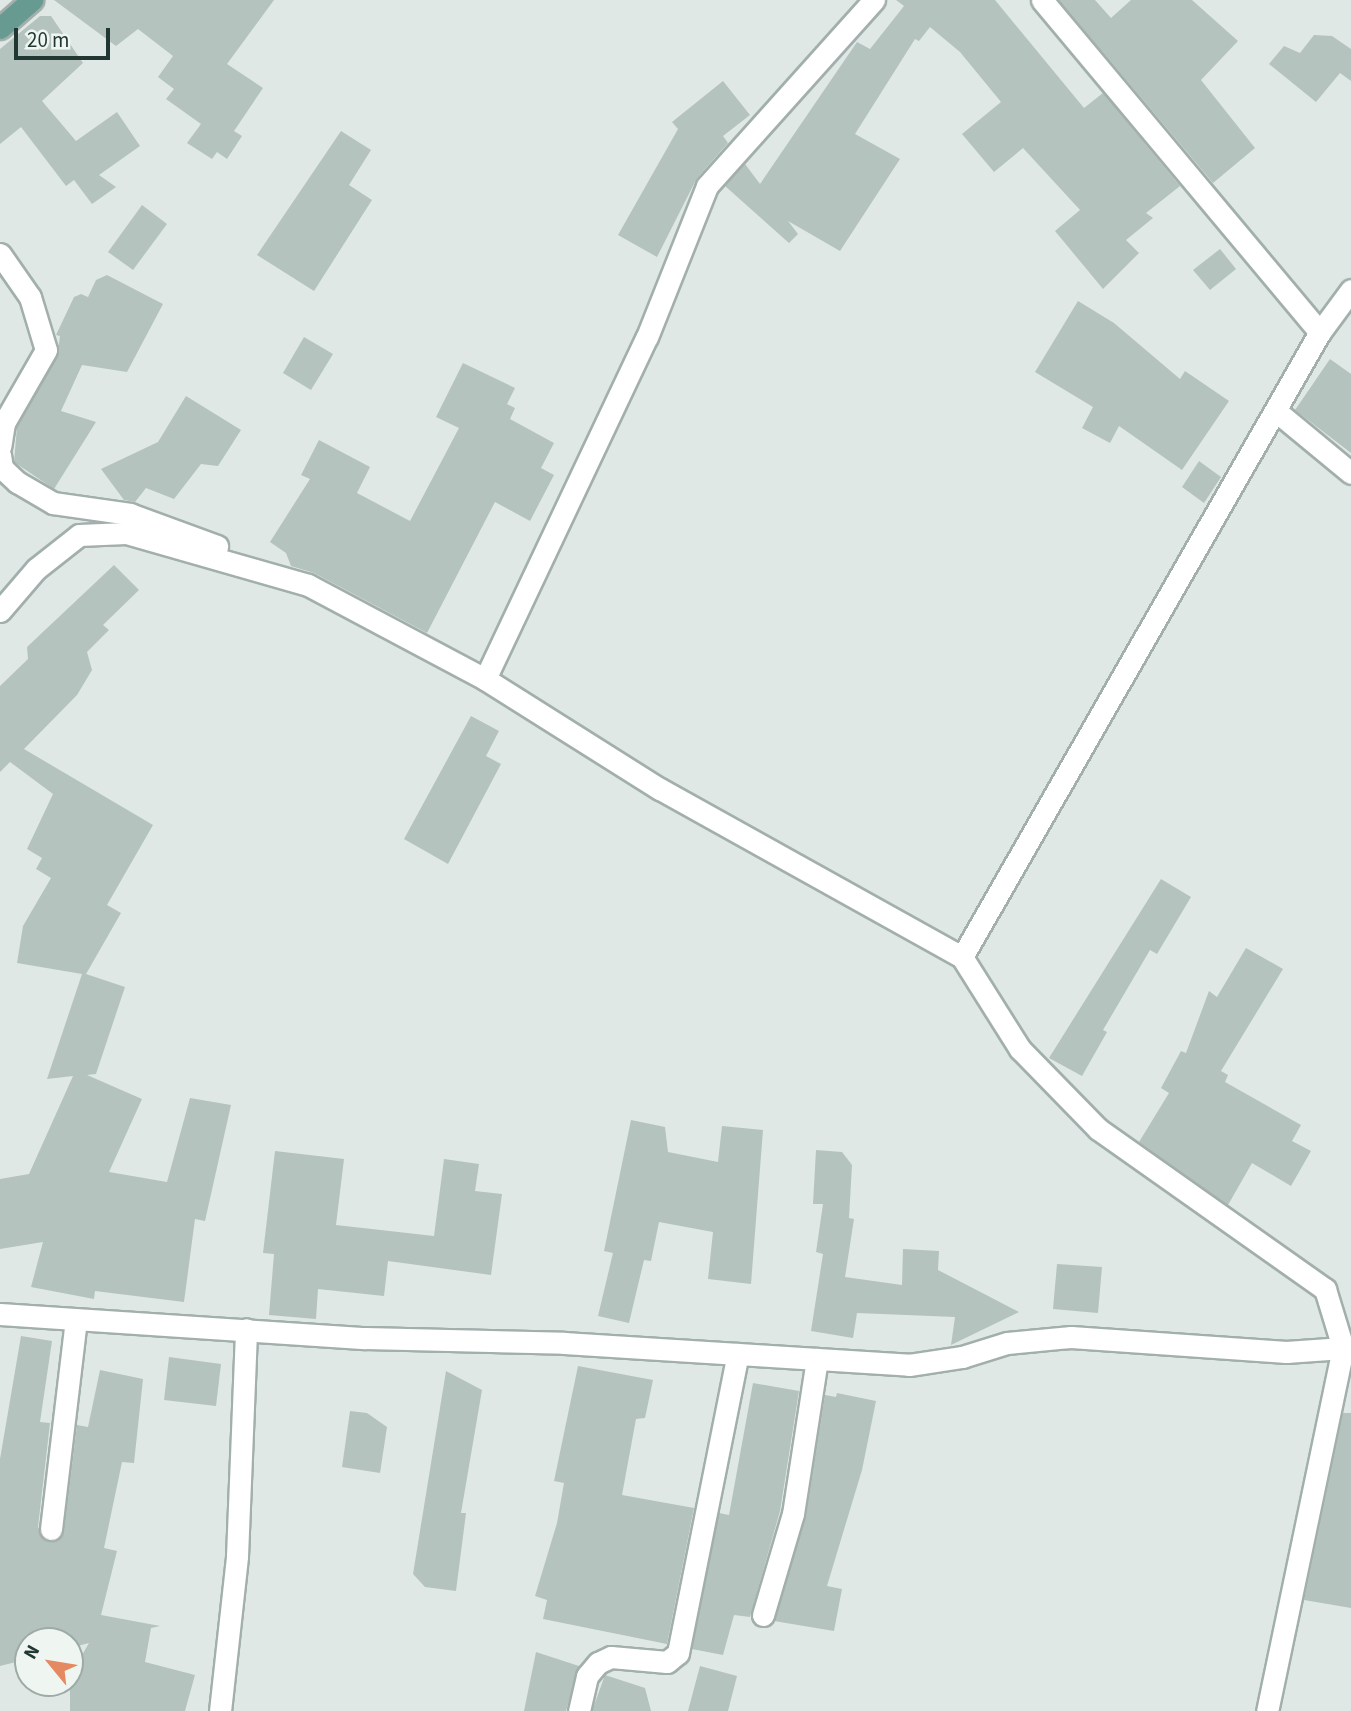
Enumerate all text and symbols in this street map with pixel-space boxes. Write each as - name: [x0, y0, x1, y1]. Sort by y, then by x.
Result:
- scale bar: [18, 14, 114, 58]
- text: 20 m: [27, 25, 69, 55]
- north arrow: [14, 1627, 84, 1697]
- text: N: [17, 1640, 47, 1664]

